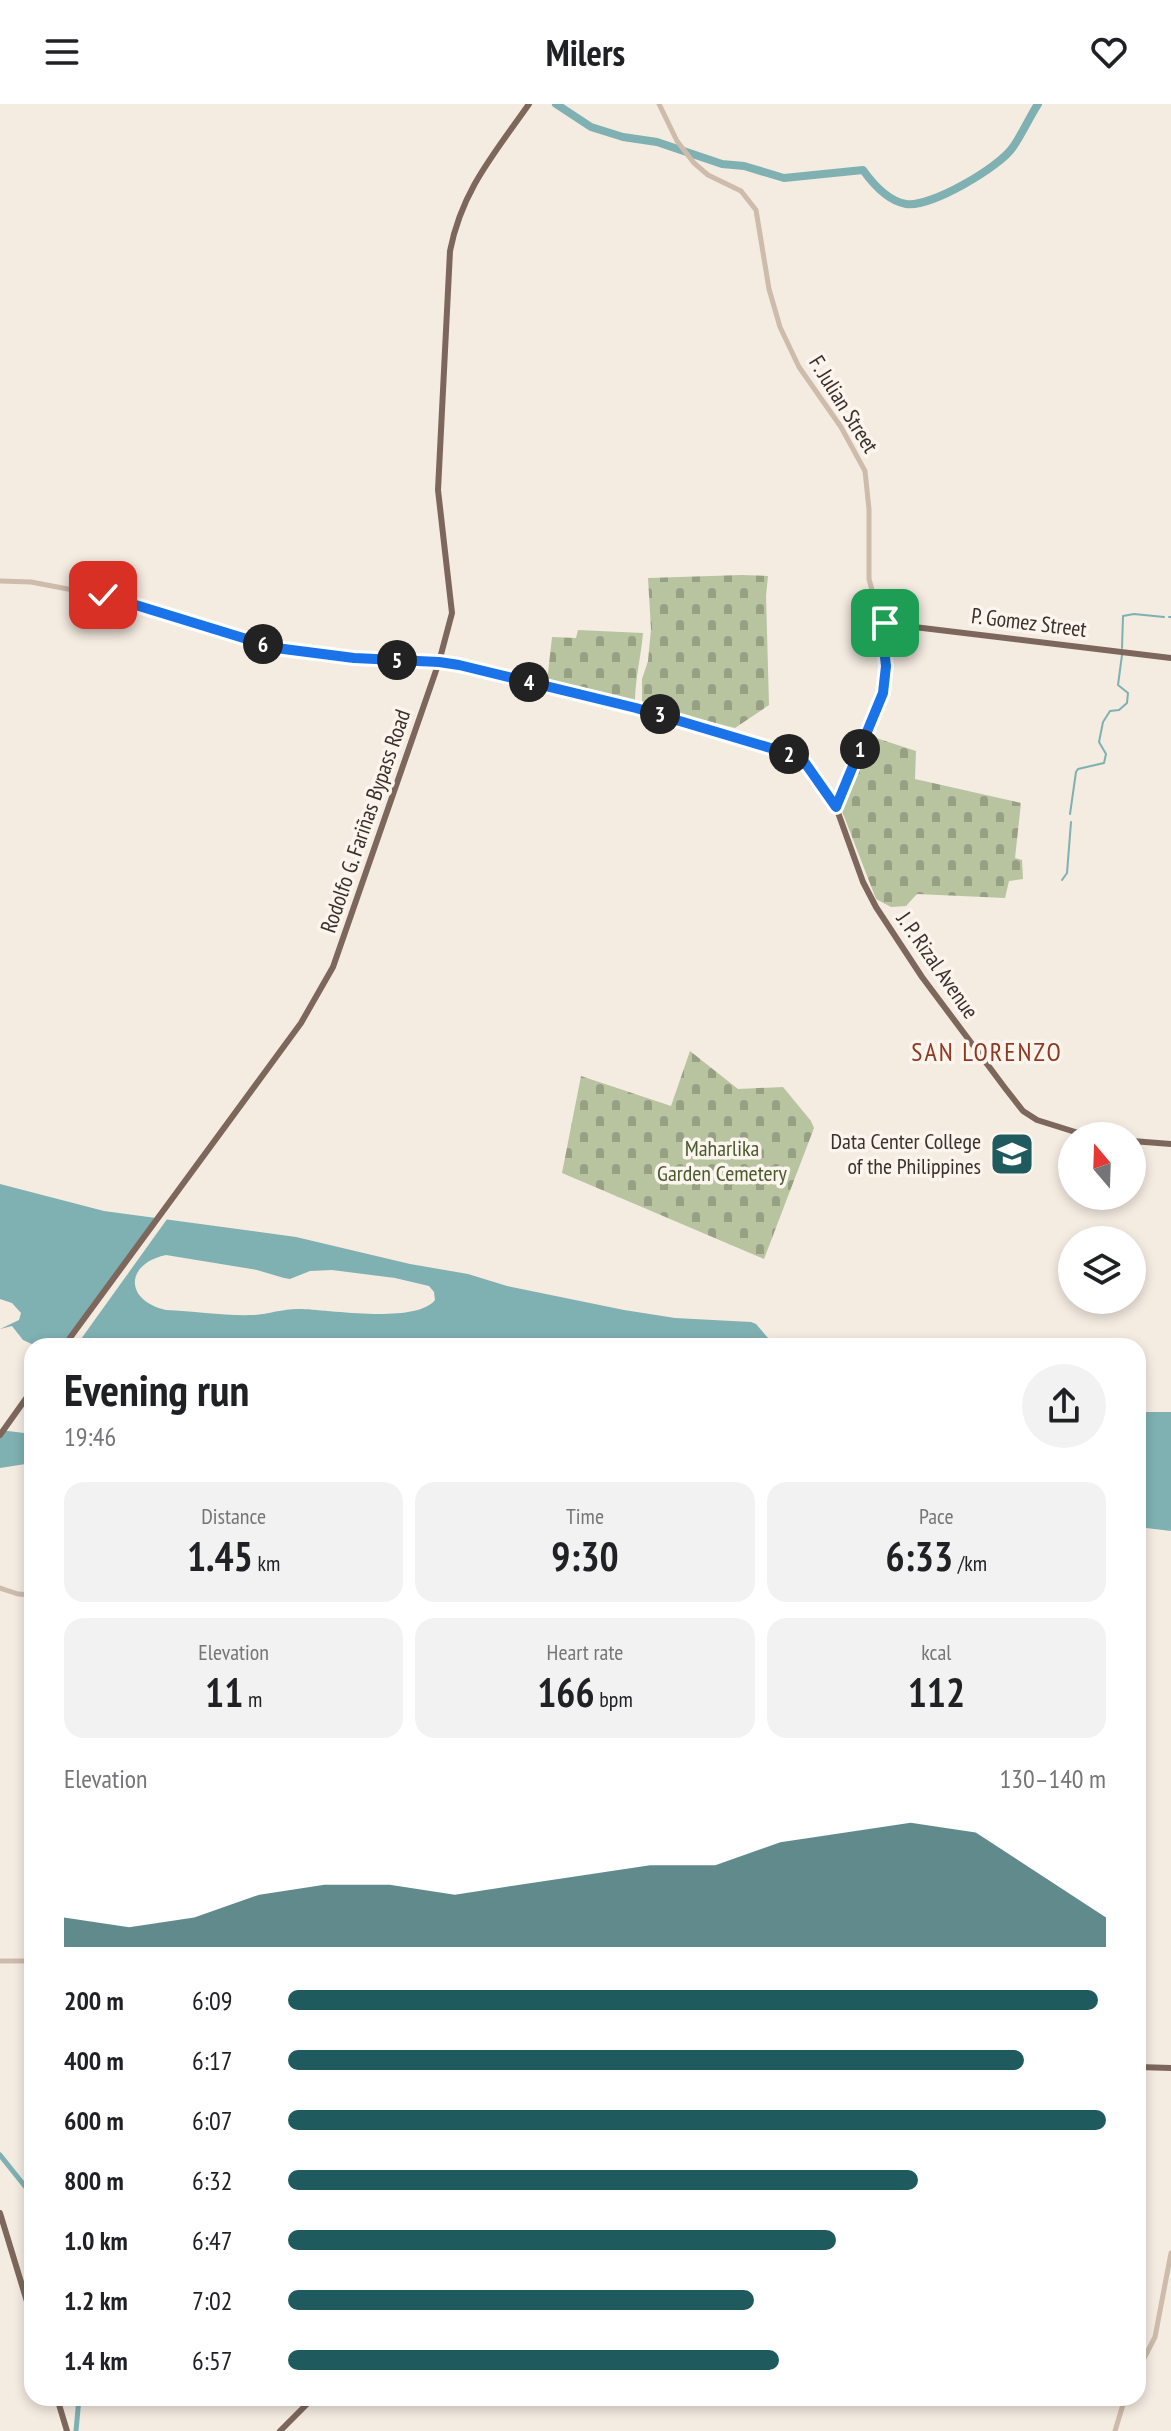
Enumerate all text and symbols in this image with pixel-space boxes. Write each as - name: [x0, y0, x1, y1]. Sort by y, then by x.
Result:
- text: Milers: [546, 29, 625, 76]
- icon: menu: [40, 30, 84, 74]
- icon: heart: [1087, 30, 1131, 74]
- street label: F. Julian Street: [803, 350, 885, 458]
- pin: [69, 561, 137, 629]
- icon: check: [81, 573, 125, 617]
- pin: [851, 589, 919, 657]
- icon: arrive: [863, 601, 907, 645]
- street label: P. Gomez Street: [970, 601, 1088, 643]
- pin: 6: [243, 624, 283, 664]
- text: 6: [258, 630, 268, 658]
- pin: 5: [377, 640, 417, 680]
- text: 5: [392, 646, 402, 674]
- pin: 4: [509, 662, 549, 702]
- text: 4: [524, 668, 534, 696]
- pin: 3: [640, 694, 680, 734]
- text: 3: [655, 700, 665, 728]
- street label: Rodolfo G. Fariñas Bypass Road: [314, 706, 416, 936]
- pin: 1: [840, 729, 880, 769]
- pin: 2: [769, 734, 809, 774]
- text: 1: [855, 735, 865, 763]
- text: 2: [784, 740, 794, 768]
- street label: J. P. Rizal Avenue: [890, 905, 985, 1024]
- district label: SAN LORENZO: [911, 1035, 1063, 1068]
- north arrow: [1058, 1122, 1146, 1210]
- map controls: [1058, 1122, 1146, 1314]
- place label: Data Center College of the Philippines: [831, 1127, 981, 1180]
- school or university icon: Data Center College of the Philippines: [988, 1130, 1036, 1178]
- park label: Maharlika Garden Cemetery: [657, 1134, 788, 1187]
- button: layers: [1058, 1226, 1146, 1314]
- text: Evening run: [64, 1361, 249, 1418]
- button: share: [1022, 1364, 1106, 1448]
- text: 19:46: [64, 1420, 116, 1453]
- text: Distance: [201, 1502, 266, 1530]
- text: Time: [566, 1502, 604, 1530]
- text: Pace: [919, 1502, 954, 1530]
- text: 1.45: [187, 1530, 253, 1582]
- text: 9:30: [551, 1530, 619, 1582]
- text: 6:33: [886, 1530, 953, 1582]
- text: km: [253, 1549, 280, 1577]
- text: /km: [953, 1549, 987, 1577]
- text: Elevation: [198, 1638, 269, 1666]
- text: Heart rate: [547, 1638, 623, 1666]
- text: kcal: [921, 1638, 951, 1666]
- text: 11: [205, 1666, 243, 1718]
- text: 166: [537, 1666, 595, 1718]
- text: 112: [908, 1666, 965, 1718]
- text: m: [243, 1685, 262, 1713]
- text: bpm: [595, 1685, 633, 1713]
- text: Elevation: [64, 1762, 147, 1795]
- text: 130–140 m: [1000, 1762, 1106, 1795]
- text: 200 m: [64, 1984, 124, 2017]
- text: 6:09: [192, 1984, 232, 2017]
- text: 400 m: [64, 2044, 124, 2077]
- text: 6:17: [192, 2044, 232, 2077]
- text: 600 m: [64, 2104, 124, 2137]
- text: 6:07: [192, 2104, 232, 2137]
- text: 800 m: [64, 2164, 124, 2197]
- text: 6:32: [192, 2164, 232, 2197]
- text: 1.0 km: [64, 2224, 128, 2257]
- text: 6:47: [192, 2224, 232, 2257]
- text: 1.2 km: [64, 2284, 128, 2317]
- text: 7:02: [192, 2284, 232, 2317]
- text: 1.4 km: [64, 2344, 128, 2377]
- text: 6:57: [192, 2344, 232, 2377]

